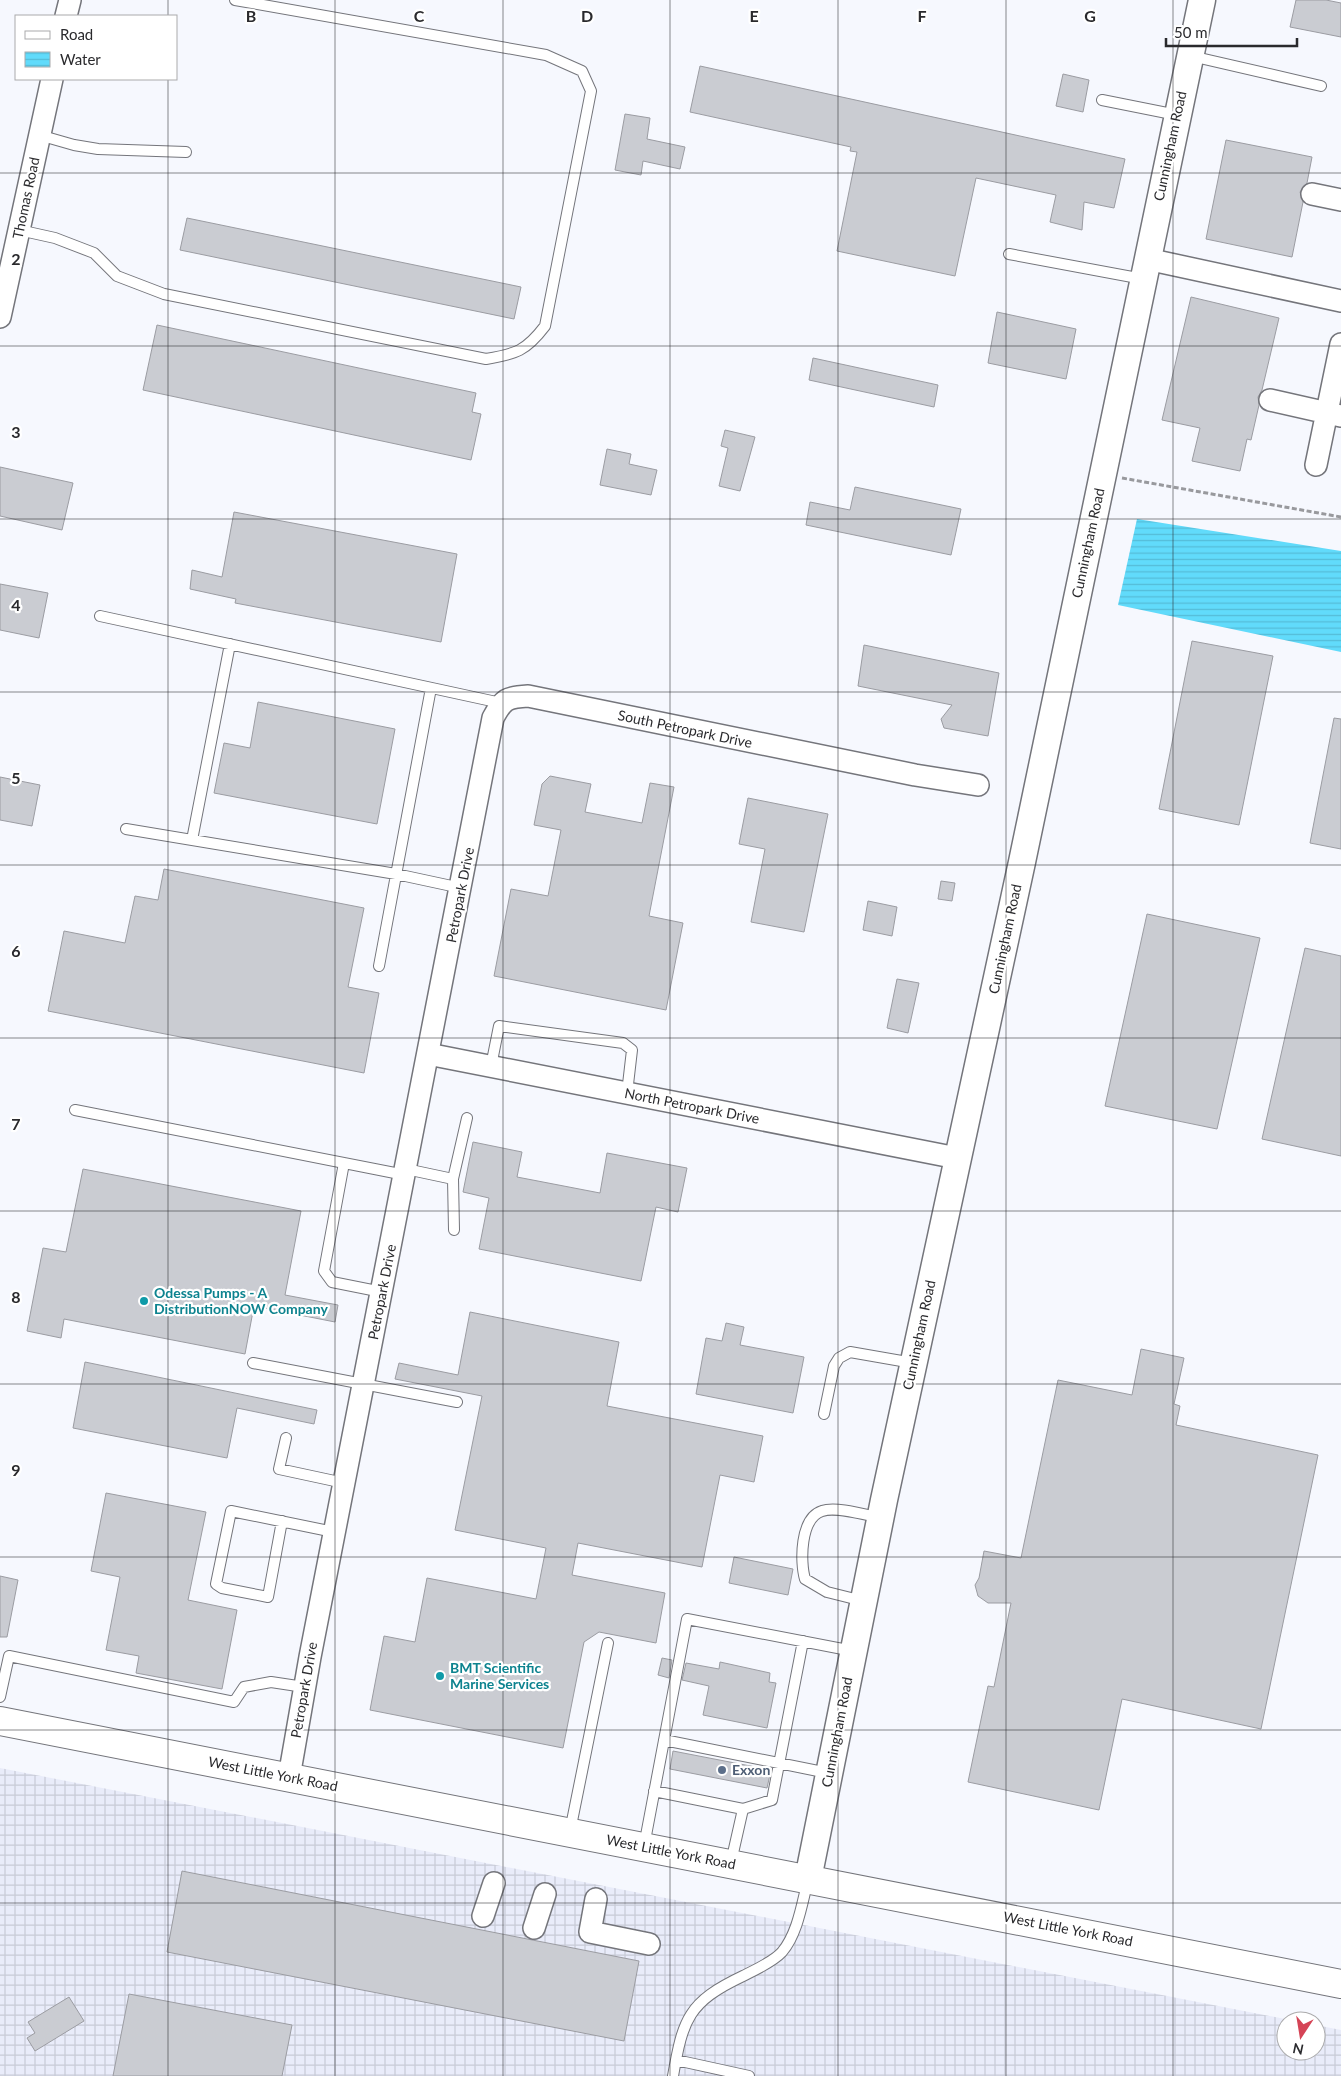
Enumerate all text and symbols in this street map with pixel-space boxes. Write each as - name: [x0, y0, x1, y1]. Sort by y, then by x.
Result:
- text: B: [246, 6, 256, 25]
- text: C: [414, 6, 425, 25]
- text: D: [581, 6, 593, 25]
- text: E: [749, 6, 759, 25]
- text: F: [917, 6, 927, 25]
- text: G: [1084, 6, 1096, 25]
- legend: [15, 15, 178, 80]
- scale bar: [1166, 15, 1297, 47]
- text: 50 m: [1174, 23, 1208, 41]
- text: Road: [60, 25, 93, 43]
- text: Water: [60, 50, 101, 68]
- street label: Cunningham Road: [1150, 89, 1189, 202]
- street label: Thomas Road: [9, 155, 42, 240]
- text: 2: [11, 249, 21, 268]
- text: 3: [11, 422, 21, 441]
- street label: Cunningham Road: [1068, 486, 1107, 599]
- text: 4: [11, 595, 21, 614]
- street label: South Petropark Drive: [616, 706, 754, 751]
- text: 5: [11, 768, 21, 787]
- street label: Petropark Drive: [442, 846, 477, 944]
- street label: Cunningham Road: [985, 882, 1024, 995]
- text: 6: [11, 941, 21, 960]
- street label: North Petropark Drive: [623, 1084, 761, 1127]
- text: 7: [11, 1114, 21, 1133]
- street label: Petropark Drive: [364, 1243, 399, 1341]
- street label: Cunningham Road: [899, 1278, 938, 1391]
- place label: Odessa Pumps - A DistributionNOW Company: [154, 1284, 328, 1317]
- text: 8: [11, 1287, 21, 1306]
- marker: Odessa Pumps - A DistributionNOW Company: [138, 1295, 150, 1307]
- text: 9: [11, 1460, 21, 1479]
- street label: Petropark Drive: [287, 1641, 320, 1739]
- place label: BMT Scientific Marine Services: [450, 1659, 549, 1692]
- marker: BMT Scientific Marine Services: [434, 1670, 446, 1682]
- street label: Cunningham Road: [817, 1675, 856, 1789]
- street label: West Little York Road: [207, 1753, 339, 1794]
- place label: Exxon: [732, 1761, 770, 1778]
- marker: Exxon: [716, 1764, 728, 1776]
- street label: West Little York Road: [605, 1831, 737, 1872]
- street label: West Little York Road: [1002, 1908, 1134, 1949]
- north arrow: [1276, 2011, 1326, 2061]
- text: N: [1291, 2040, 1305, 2059]

